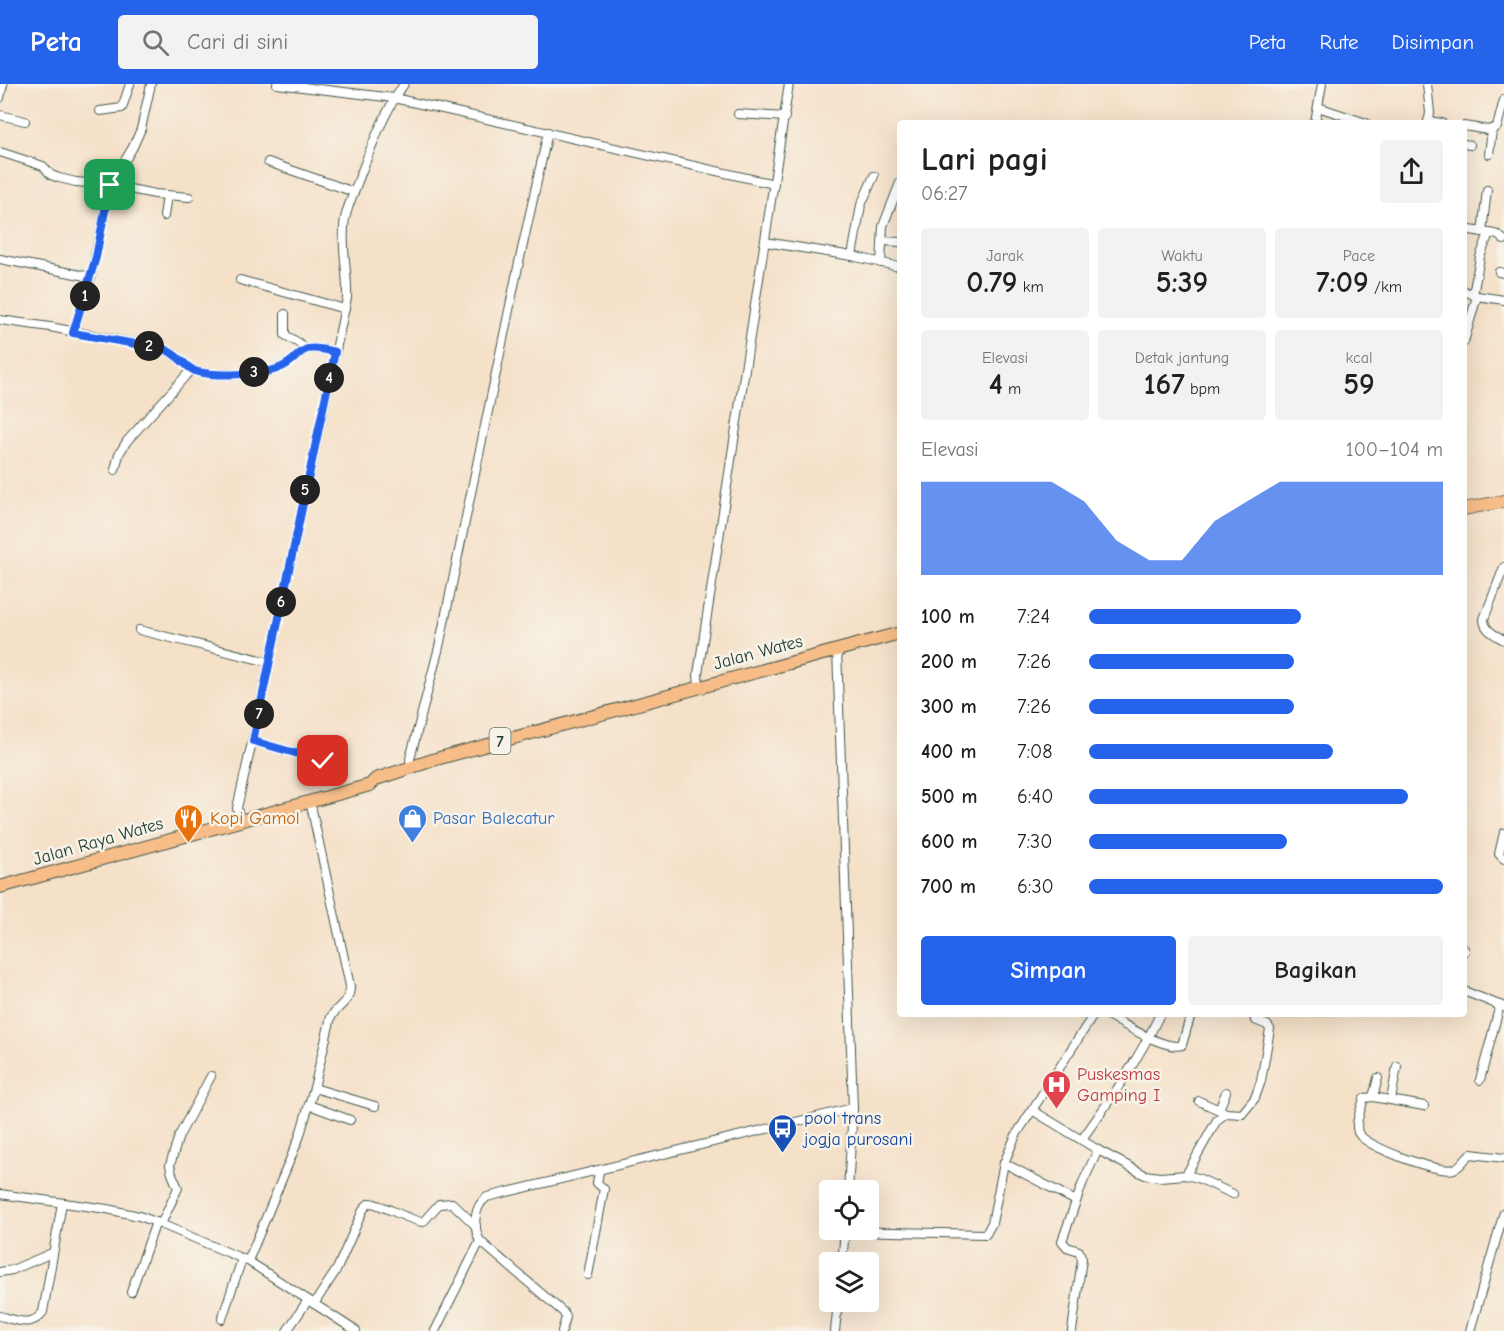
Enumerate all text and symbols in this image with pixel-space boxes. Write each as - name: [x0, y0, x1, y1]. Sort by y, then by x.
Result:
- search box: [118, 15, 538, 69]
- text: Peta: [30, 26, 82, 58]
- icon: search: [139, 26, 172, 59]
- text: Cari di sini: [187, 29, 288, 55]
- text: Peta: [1249, 30, 1286, 54]
- text: Rute: [1319, 30, 1359, 54]
- text: Disimpan: [1392, 30, 1474, 54]
- text: Lari pagi: [921, 140, 1048, 178]
- button: share: [1380, 140, 1443, 203]
- pin: [84, 159, 135, 210]
- icon: arrive: [93, 168, 126, 201]
- text: 06:27: [921, 182, 968, 205]
- text: Jarak: [986, 247, 1024, 265]
- text: Waktu: [1161, 247, 1203, 265]
- text: Pace: [1343, 247, 1375, 265]
- text: 0.79: [966, 265, 1017, 300]
- text: 5:39: [1156, 265, 1208, 300]
- text: 7:09: [1316, 265, 1369, 300]
- text: km: [1017, 278, 1044, 296]
- text: /km: [1369, 278, 1402, 296]
- pin: 1: [70, 281, 100, 311]
- text: 1: [82, 287, 88, 305]
- pin: 2: [134, 331, 164, 361]
- text: 2: [145, 337, 153, 355]
- text: Elevasi: [982, 349, 1028, 367]
- text: Detak jantung: [1135, 349, 1229, 367]
- text: kcal: [1346, 349, 1372, 367]
- pin: 3: [239, 357, 269, 387]
- text: 3: [250, 363, 258, 381]
- pin: 4: [314, 363, 344, 393]
- text: 4: [989, 367, 1003, 402]
- text: 167: [1144, 367, 1185, 402]
- text: 59: [1343, 367, 1375, 402]
- text: 4: [325, 369, 333, 387]
- text: m: [1003, 380, 1021, 398]
- text: bpm: [1185, 380, 1220, 398]
- text: Elevasi: [921, 438, 979, 461]
- text: 100–104 m: [1346, 438, 1443, 461]
- pin: 5: [290, 475, 320, 505]
- text: 5: [301, 481, 309, 499]
- pin: 6: [266, 587, 296, 617]
- text: 6: [277, 593, 285, 611]
- text: 100 m: [921, 605, 975, 628]
- text: 7:24: [1017, 605, 1050, 628]
- street label: Jalan Wates: [711, 630, 805, 674]
- text: 200 m: [921, 650, 977, 673]
- text: 7:26: [1017, 650, 1051, 673]
- text: 300 m: [921, 695, 977, 718]
- text: 7:26: [1017, 695, 1051, 718]
- pin: 7: [244, 699, 274, 729]
- text: 7: [255, 705, 263, 723]
- road number: 7: [490, 728, 510, 754]
- pin: [297, 735, 348, 786]
- text: 400 m: [921, 740, 976, 763]
- text: 7:08: [1017, 740, 1053, 763]
- icon: check: [306, 744, 339, 777]
- text: 500 m: [921, 785, 978, 808]
- text: 6:40: [1017, 785, 1053, 808]
- restaurant icon: Kopi Gamol: [173, 802, 205, 844]
- shop icon: Pasar Balecatur: [396, 802, 428, 844]
- place label: Kopi Gamol: [210, 808, 300, 829]
- place label: Pasar Balecatur: [433, 808, 555, 829]
- street label: Jalan Raya Wates: [31, 813, 166, 870]
- text: 600 m: [921, 830, 977, 853]
- text: 7:30: [1017, 830, 1052, 853]
- text: 700 m: [921, 875, 976, 898]
- text: 6:30: [1017, 875, 1054, 898]
- button: Simpan: [921, 936, 1176, 1005]
- button: Bagikan: [1188, 936, 1443, 1005]
- place label: Puskesmas Gamping I: [1077, 1064, 1160, 1106]
- hospital icon: Puskesmas Gamping I: [1040, 1068, 1072, 1110]
- place label: pool trans jogja purosani: [802, 1108, 913, 1150]
- bus stop icon: pool trans jogja purosani: [767, 1112, 799, 1154]
- map controls: [819, 1180, 879, 1312]
- button: locate: [819, 1180, 879, 1240]
- button: layers: [819, 1252, 879, 1312]

